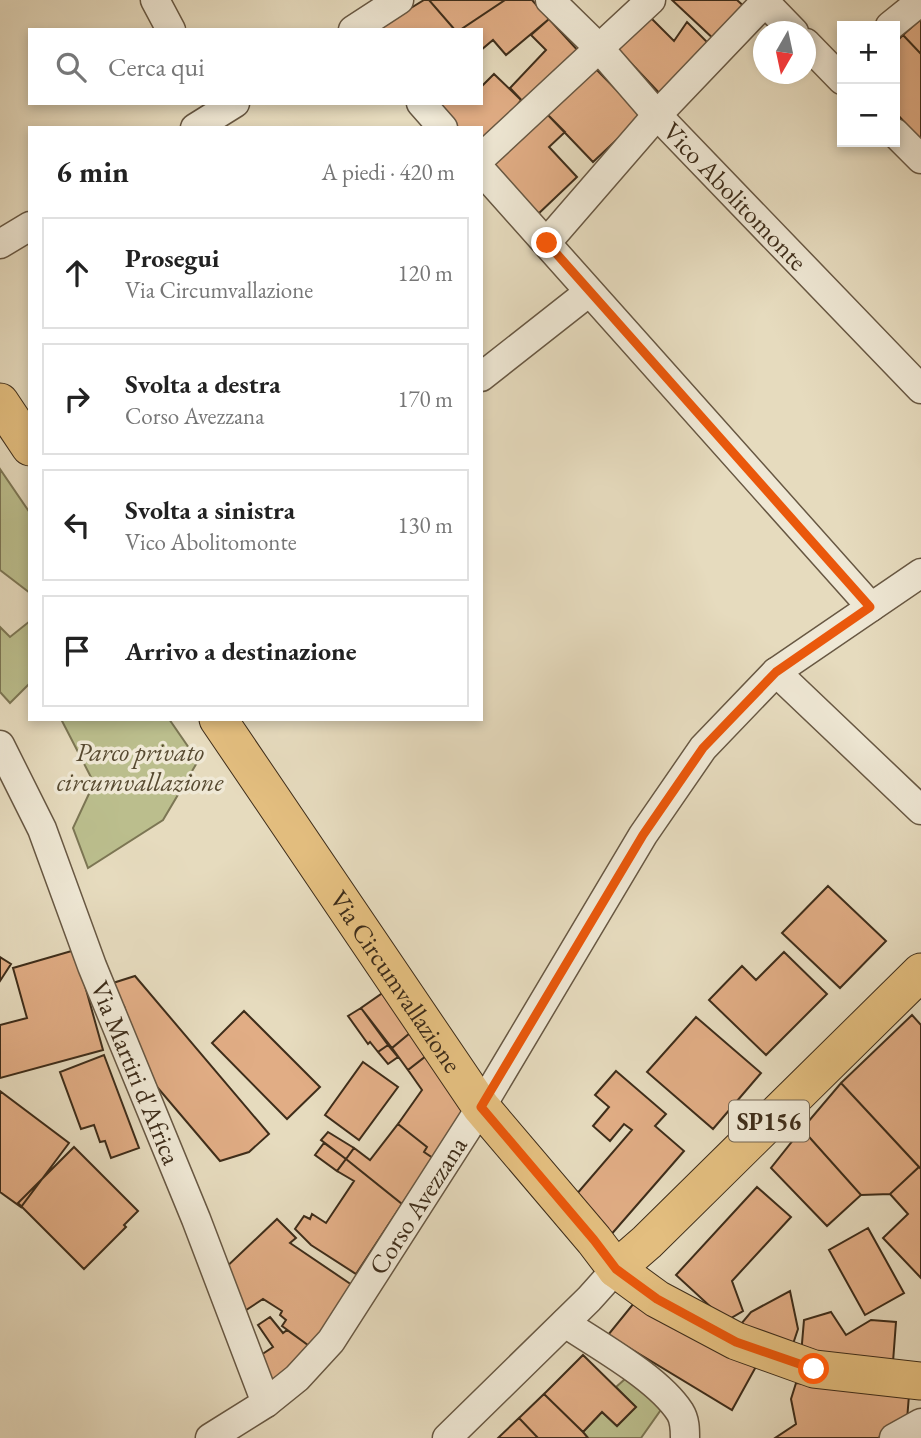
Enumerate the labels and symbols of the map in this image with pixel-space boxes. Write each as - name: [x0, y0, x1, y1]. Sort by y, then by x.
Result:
- north arrow: [753, 21, 816, 84]
- street label: Vico Abolitomonte: [656, 115, 815, 278]
- route end: [531, 227, 562, 258]
- park label: Parco privato circumvallazione: [57, 735, 224, 799]
- street label: Via Circumvallazione: [322, 884, 470, 1079]
- street label: Via Martiri d'Africa: [83, 976, 189, 1170]
- road number: SP156: [729, 1100, 809, 1142]
- street label: Corso Avezzana: [361, 1129, 475, 1281]
- route start: [798, 1353, 829, 1384]

